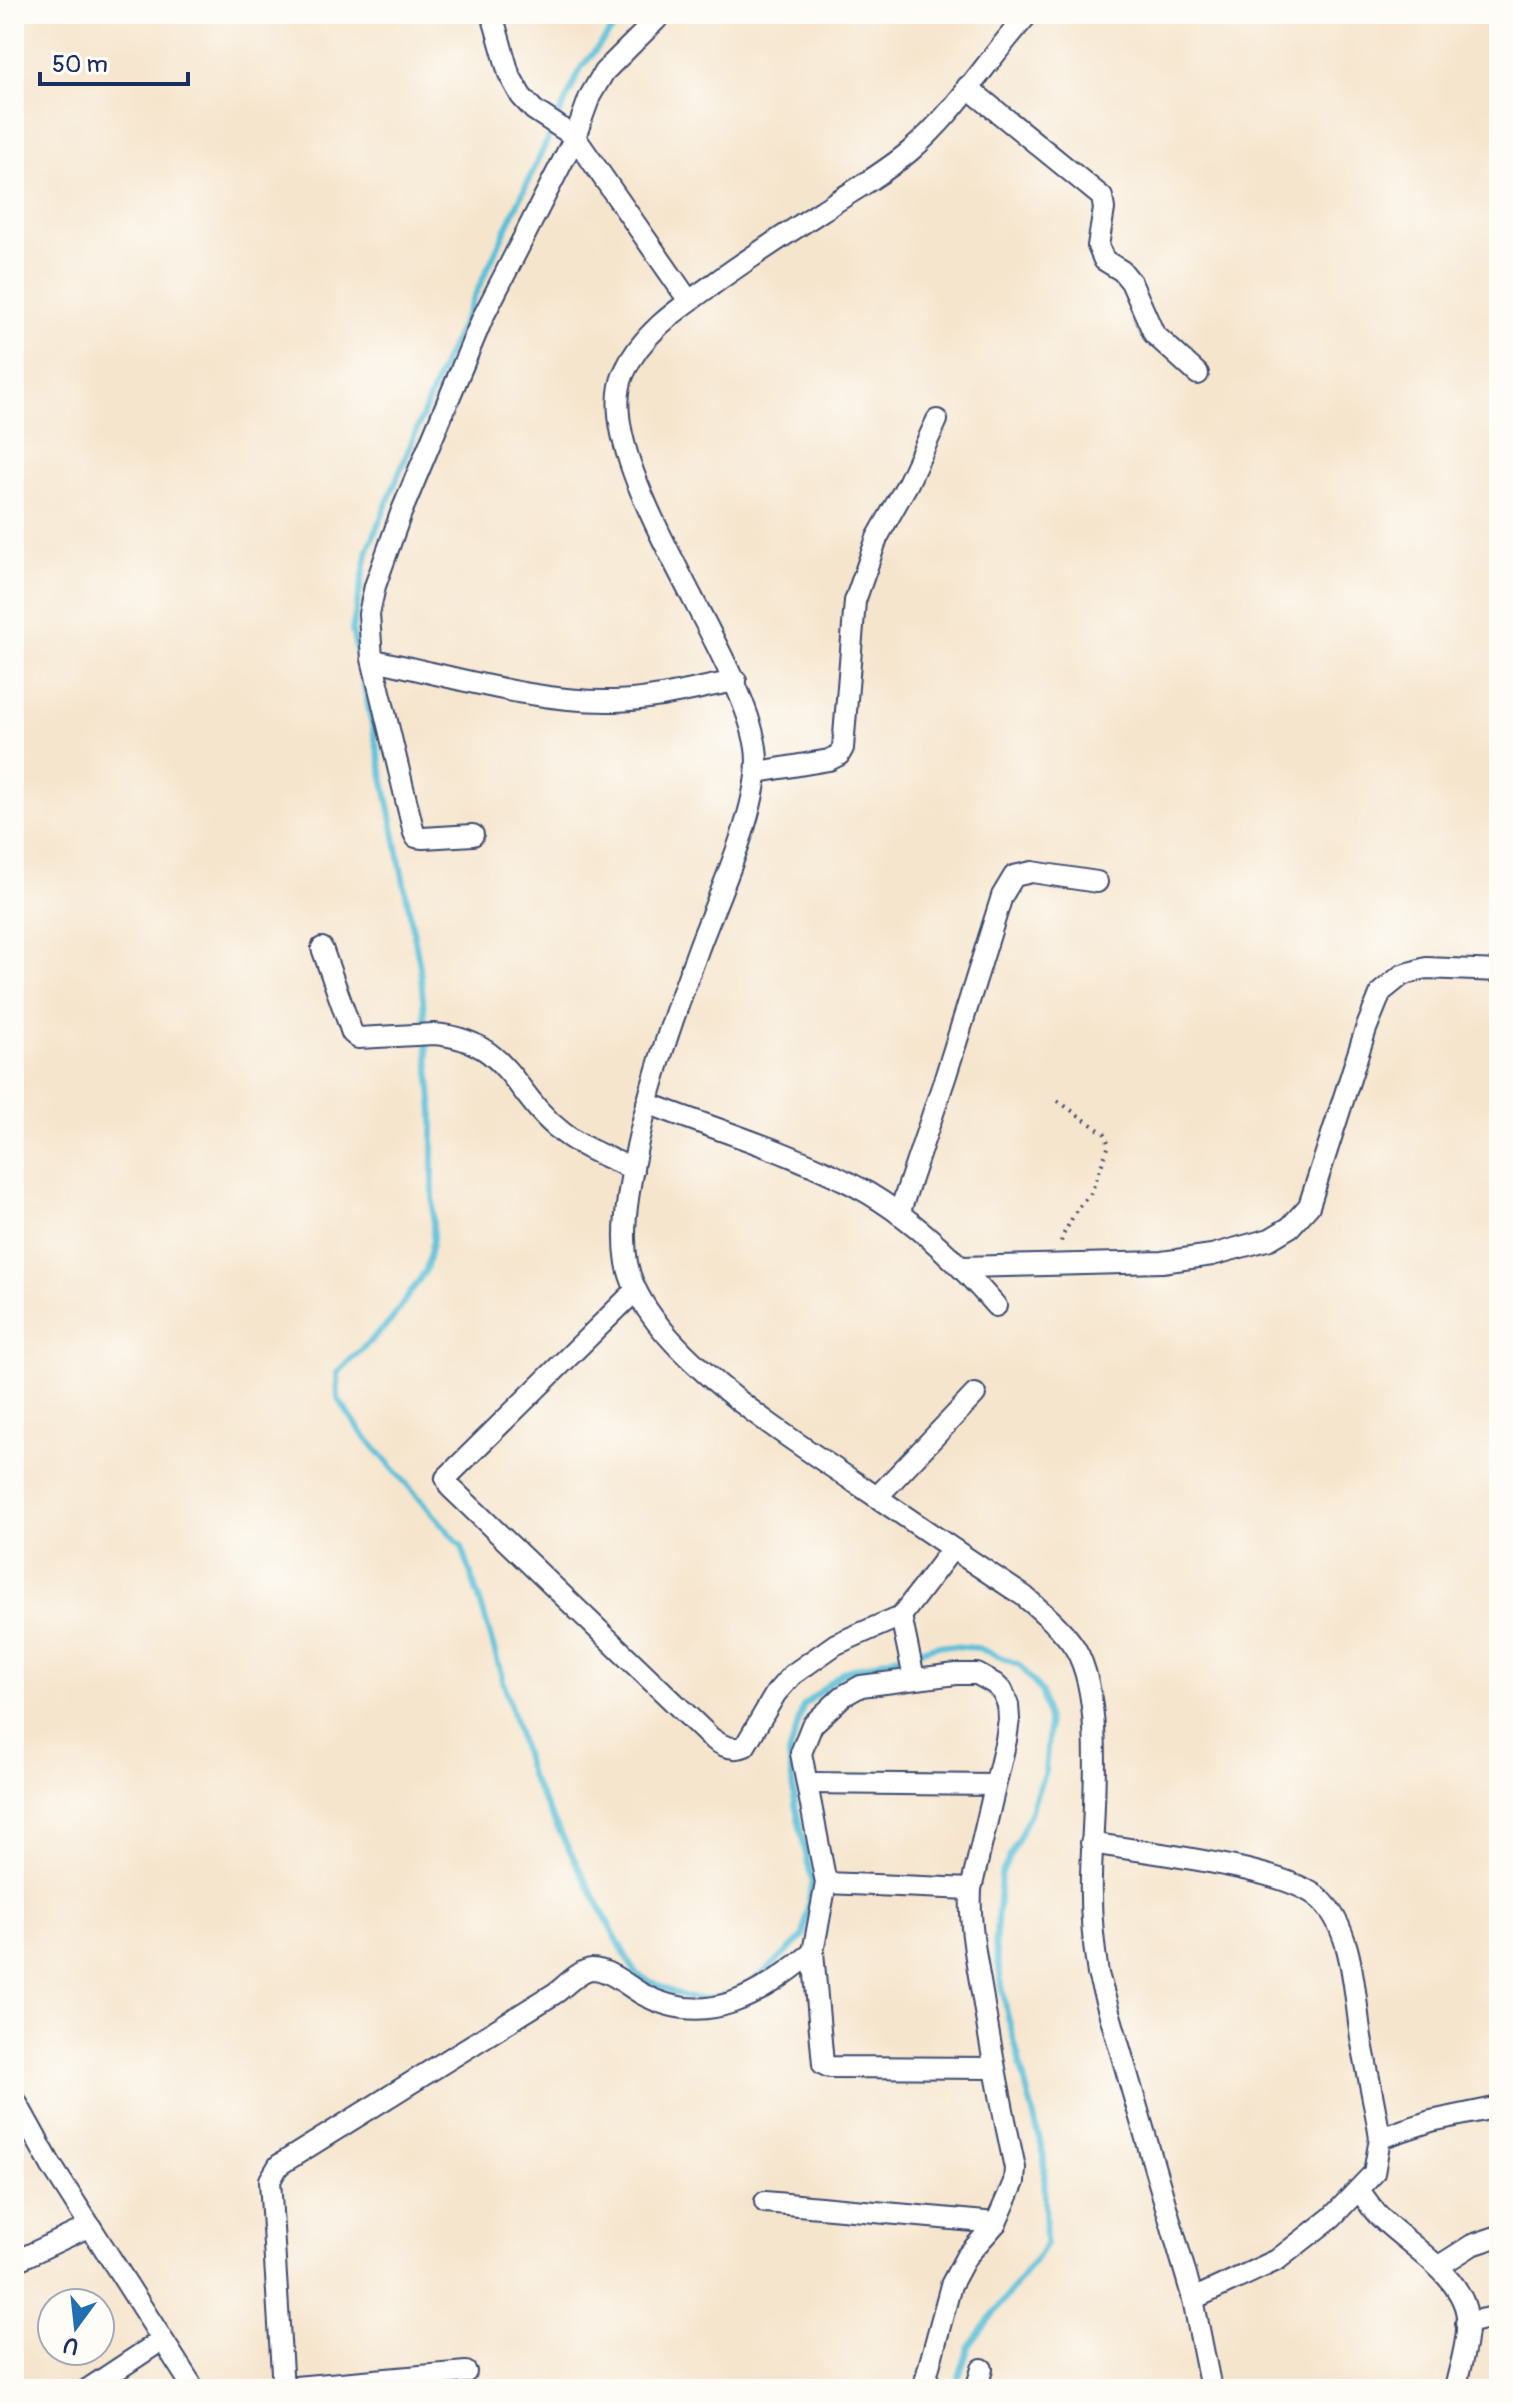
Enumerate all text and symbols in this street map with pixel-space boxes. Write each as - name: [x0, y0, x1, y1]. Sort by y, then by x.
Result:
- scale bar: [40, 36, 188, 86]
- text: 50 m: [52, 50, 108, 79]
- north arrow: [36, 2287, 116, 2367]
- text: U: [60, 2330, 82, 2361]

